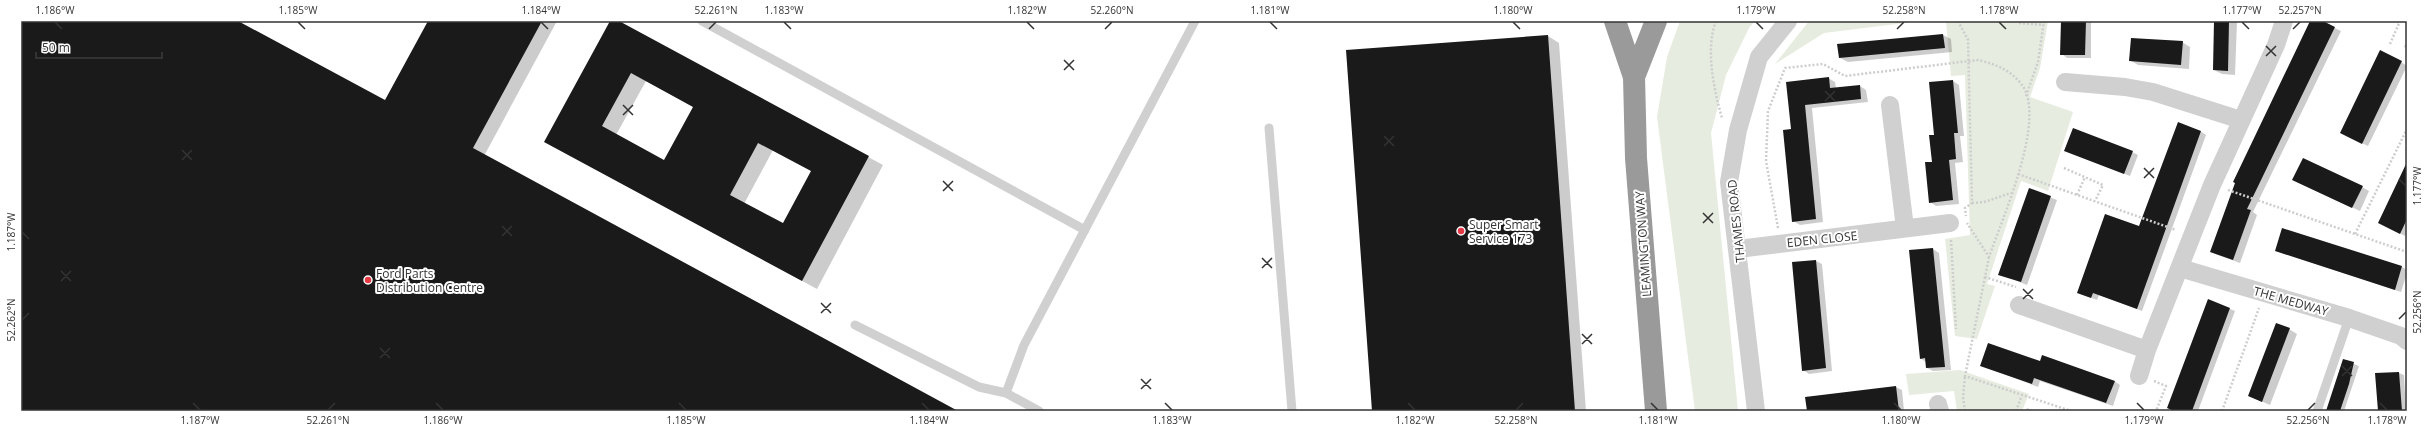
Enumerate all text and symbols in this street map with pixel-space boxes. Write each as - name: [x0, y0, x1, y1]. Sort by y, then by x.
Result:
- text: 1.186°W: [35, 3, 75, 17]
- text: 1.185°W: [278, 3, 318, 17]
- text: 1.184°W: [521, 3, 561, 17]
- text: 52.261°N: [694, 3, 738, 17]
- text: 1.183°W: [764, 3, 804, 17]
- text: 1.182°W: [1007, 3, 1047, 17]
- text: 52.260°N: [1090, 3, 1134, 17]
- text: 1.181°W: [1250, 3, 1290, 17]
- text: 1.180°W: [1493, 3, 1533, 17]
- text: 1.179°W: [1736, 3, 1776, 17]
- text: 52.258°N: [1882, 3, 1926, 17]
- text: 1.178°W: [1979, 3, 2019, 17]
- text: 1.177°W: [2222, 3, 2262, 17]
- text: 52.257°N: [2278, 3, 2322, 17]
- scale bar: [36, 34, 162, 60]
- text: 50 m: [42, 39, 70, 56]
- text: 1.177°W: [2410, 166, 2424, 206]
- street label: THAMES ROAD: [1723, 179, 1749, 263]
- street label: LEAMINGTON WAY: [1631, 190, 1655, 297]
- text: 1.187°W: [4, 212, 18, 252]
- place label: Super Smart Service 173: [1469, 216, 1539, 247]
- marker: Super Smart Service 173: [1456, 226, 1466, 236]
- street label: EDEN CLOSE: [1786, 227, 1858, 251]
- place label: Ford Parts Distribution Centre: [376, 265, 483, 296]
- marker: Ford Parts Distribution Centre: [363, 275, 373, 285]
- street label: THE MEDWAY: [2252, 282, 2331, 320]
- text: 52.256°N: [2410, 290, 2424, 334]
- text: 52.262°N: [4, 298, 18, 342]
- text: 1.187°W: [180, 413, 220, 427]
- text: 52.261°N: [306, 413, 350, 427]
- text: 1.186°W: [423, 413, 463, 427]
- text: 1.185°W: [666, 413, 706, 427]
- text: 1.184°W: [909, 413, 949, 427]
- text: 1.183°W: [1152, 413, 1192, 427]
- text: 1.182°W: [1395, 413, 1435, 427]
- text: 52.258°N: [1494, 413, 1538, 427]
- text: 1.181°W: [1638, 413, 1678, 427]
- text: 1.180°W: [1881, 413, 1921, 427]
- text: 1.179°W: [2124, 413, 2164, 427]
- text: 52.256°N: [2286, 413, 2330, 427]
- text: 1.178°W: [2367, 413, 2407, 427]

